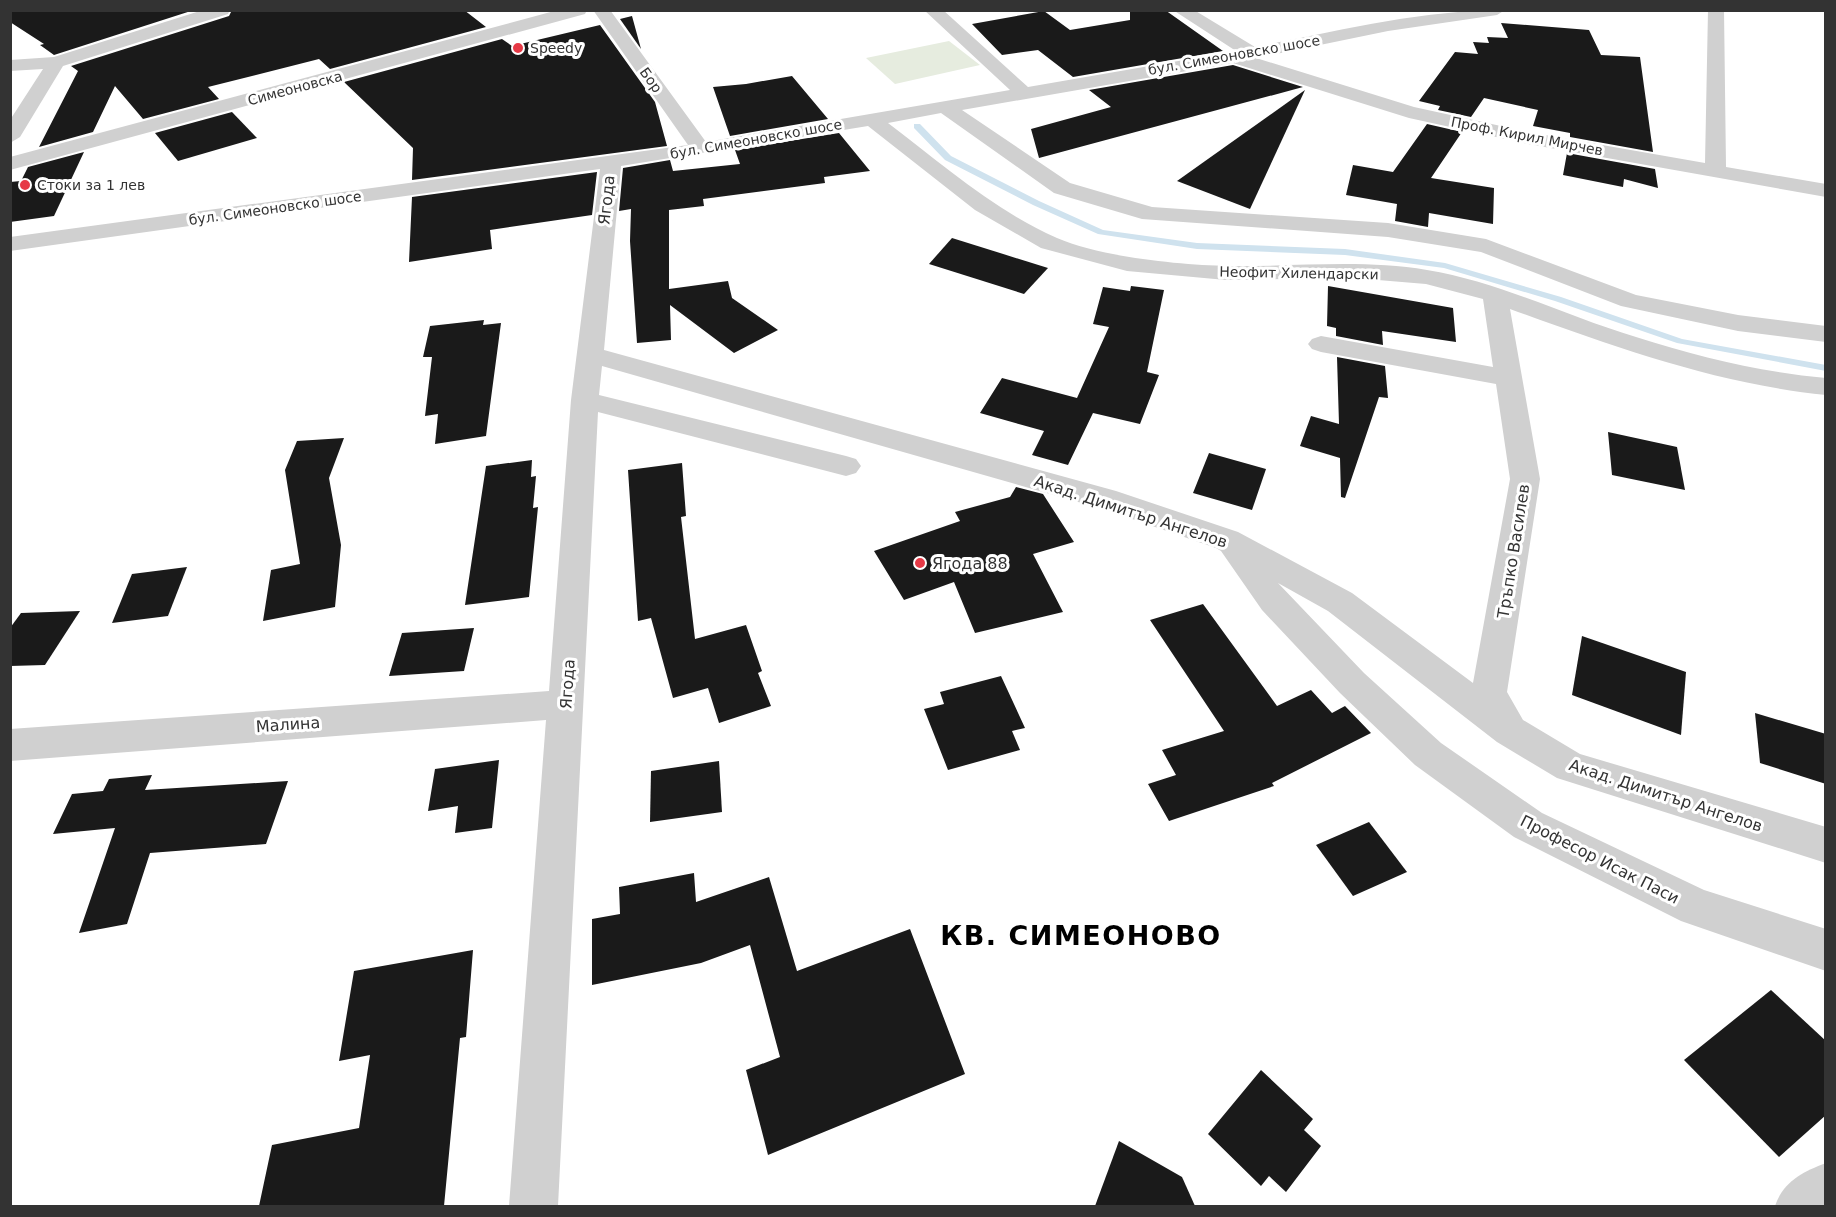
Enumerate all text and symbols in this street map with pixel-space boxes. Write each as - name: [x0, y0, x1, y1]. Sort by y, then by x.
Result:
- street label: бул. Симеоновско шосе: [1147, 32, 1321, 78]
- place label: Speedy: [530, 40, 582, 56]
- marker: Speedy: [511, 41, 525, 55]
- street label: Бор: [637, 64, 665, 96]
- street label: Симеоновска: [246, 68, 344, 108]
- street label: Проф. Кирил Мирчев: [1450, 113, 1604, 159]
- street label: бул. Симеоновско шосе: [669, 116, 843, 162]
- street label: Ягода: [594, 174, 619, 226]
- place label: Стоки за 1 лев: [37, 177, 145, 193]
- marker: Стоки за 1 лев: [18, 178, 32, 192]
- street label: бул. Симеоновско шосе: [188, 188, 362, 228]
- street label: Неофит Хилендарски: [1219, 264, 1379, 282]
- street label: Акад. Димитър Ангелов: [1032, 471, 1230, 552]
- street label: Тръпко Василев: [1493, 483, 1533, 621]
- place label: Ягода 88: [932, 554, 1008, 573]
- marker: Ягода 88: [913, 556, 927, 570]
- street label: Ягода: [556, 658, 579, 710]
- street label: Малина: [255, 713, 321, 736]
- street label: Акад. Димитър Ангелов: [1567, 755, 1765, 836]
- street label: Професор Исак Паси: [1517, 811, 1682, 908]
- district label: КВ. СИМЕОНОВО: [940, 920, 1222, 951]

